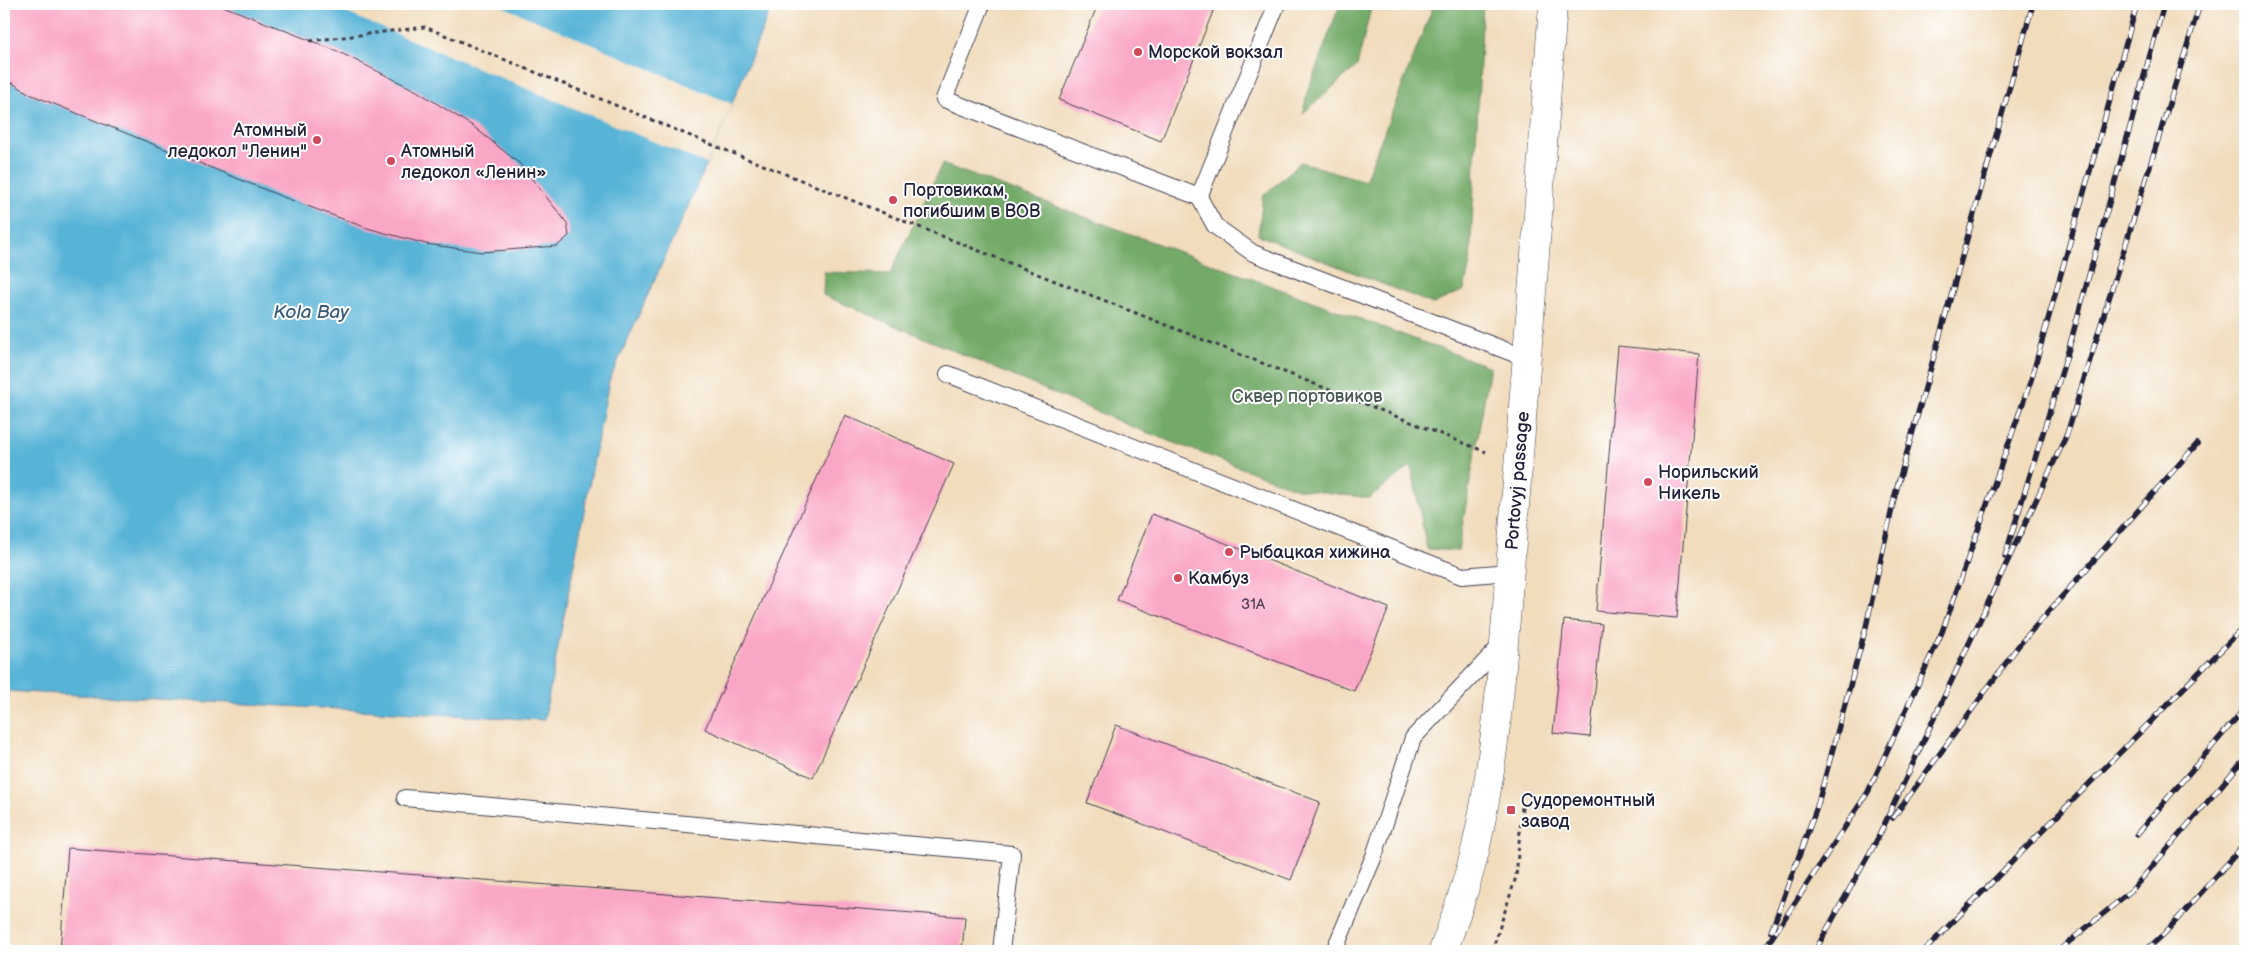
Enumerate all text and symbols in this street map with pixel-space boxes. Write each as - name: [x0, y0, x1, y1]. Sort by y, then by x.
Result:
- place label: Морской вокзал: [1148, 42, 1283, 63]
- marker: Морской вокзал: [1132, 46, 1144, 58]
- place label: Атомный ледокол "Ленин": [168, 120, 307, 162]
- marker: Атомный ледокол "Ленин": [311, 134, 323, 146]
- place label: Атомный ледокол «Ленин»: [400, 141, 547, 183]
- marker: Атомный ледокол «Ленин»: [385, 155, 397, 167]
- place label: Портовикам, погибшим в ВОВ: [903, 180, 1040, 222]
- marker: Портовикам, погибшим в ВОВ: [887, 194, 899, 206]
- water label: Kola Bay: [273, 301, 349, 324]
- park label: Сквер портовиков: [1232, 386, 1383, 407]
- street label: Portovyj passage: [1501, 410, 1534, 551]
- place label: Норильский Никель: [1658, 462, 1759, 504]
- marker: Норильский Никель: [1642, 476, 1654, 488]
- place label: Рыбацкая хижина: [1239, 542, 1391, 563]
- marker: Рыбацкая хижина: [1223, 546, 1235, 558]
- place label: Камбуз: [1188, 568, 1249, 589]
- marker: Камбуз: [1172, 572, 1184, 584]
- house number: 31А: [1241, 595, 1266, 614]
- place label: Судоремонтный завод: [1521, 790, 1655, 832]
- marker: Судоремонтный завод: [1505, 804, 1517, 816]

